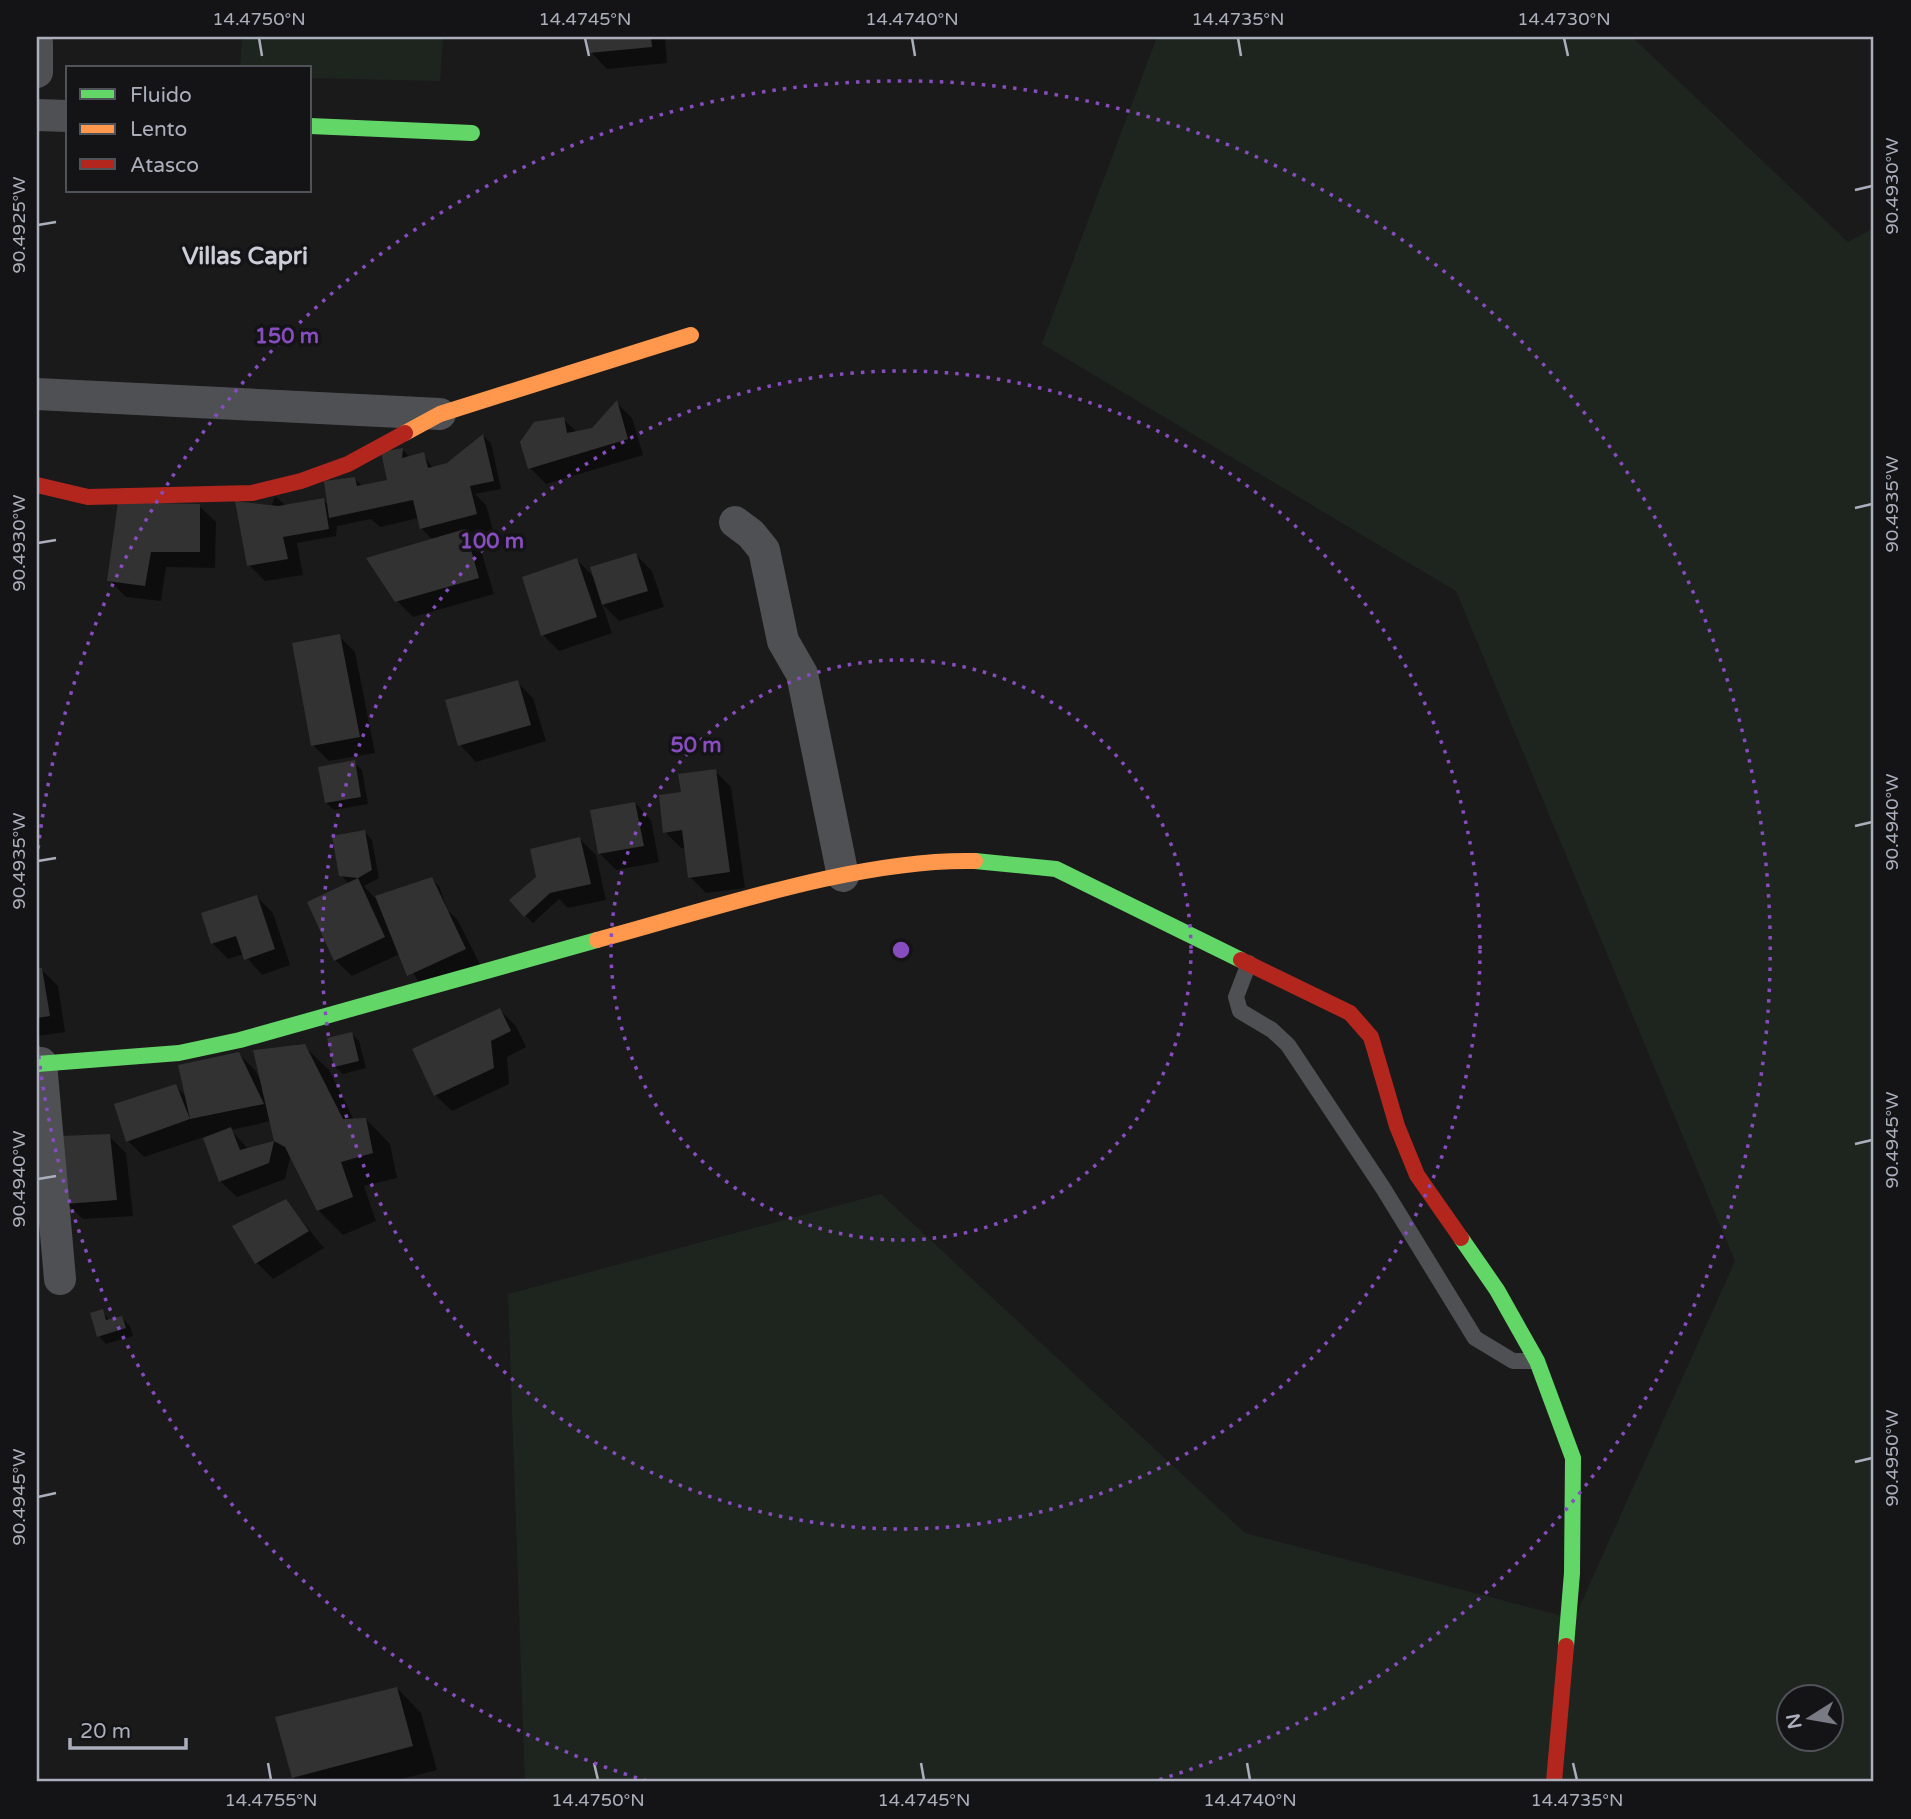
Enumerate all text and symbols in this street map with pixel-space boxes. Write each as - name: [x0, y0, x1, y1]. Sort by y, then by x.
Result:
- text: 14.4750°N: [212, 8, 306, 30]
- text: 14.4745°N: [538, 8, 632, 30]
- text: 14.4740°N: [865, 8, 959, 30]
- text: 14.4735°N: [1191, 8, 1285, 30]
- text: 14.4730°N: [1517, 8, 1611, 30]
- legend: [66, 66, 312, 192]
- text: Fluido: [130, 83, 192, 108]
- text: Lento: [130, 117, 187, 142]
- text: 90.4930°W: [1881, 137, 1903, 235]
- text: Atasco: [130, 153, 199, 178]
- text: 90.4925°W: [8, 177, 30, 273]
- district label: Villas Capri: [182, 242, 308, 271]
- text: 150 m: [255, 324, 319, 349]
- text: 90.4935°W: [1881, 456, 1903, 552]
- text: 90.4930°W: [8, 494, 30, 592]
- text: 100 m: [460, 529, 524, 554]
- text: 50 m: [670, 733, 722, 758]
- text: 90.4940°W: [1881, 773, 1903, 871]
- text: 90.4935°W: [8, 813, 30, 909]
- centre of rings: [889, 938, 913, 962]
- text: 90.4945°W: [1881, 1092, 1903, 1188]
- text: 90.4940°W: [8, 1130, 30, 1228]
- text: 90.4950°W: [1881, 1409, 1903, 1507]
- text: 90.4945°W: [8, 1449, 30, 1545]
- north arrow: [1774, 1682, 1844, 1752]
- scale bar: [70, 1707, 186, 1751]
- text: N: [1782, 1711, 1807, 1731]
- text: 20 m: [80, 1719, 131, 1744]
- text: 14.4755°N: [224, 1789, 318, 1811]
- text: 14.4750°N: [551, 1789, 645, 1811]
- text: 14.4745°N: [877, 1789, 971, 1811]
- text: 14.4740°N: [1203, 1789, 1297, 1811]
- text: 14.4735°N: [1530, 1789, 1624, 1811]

